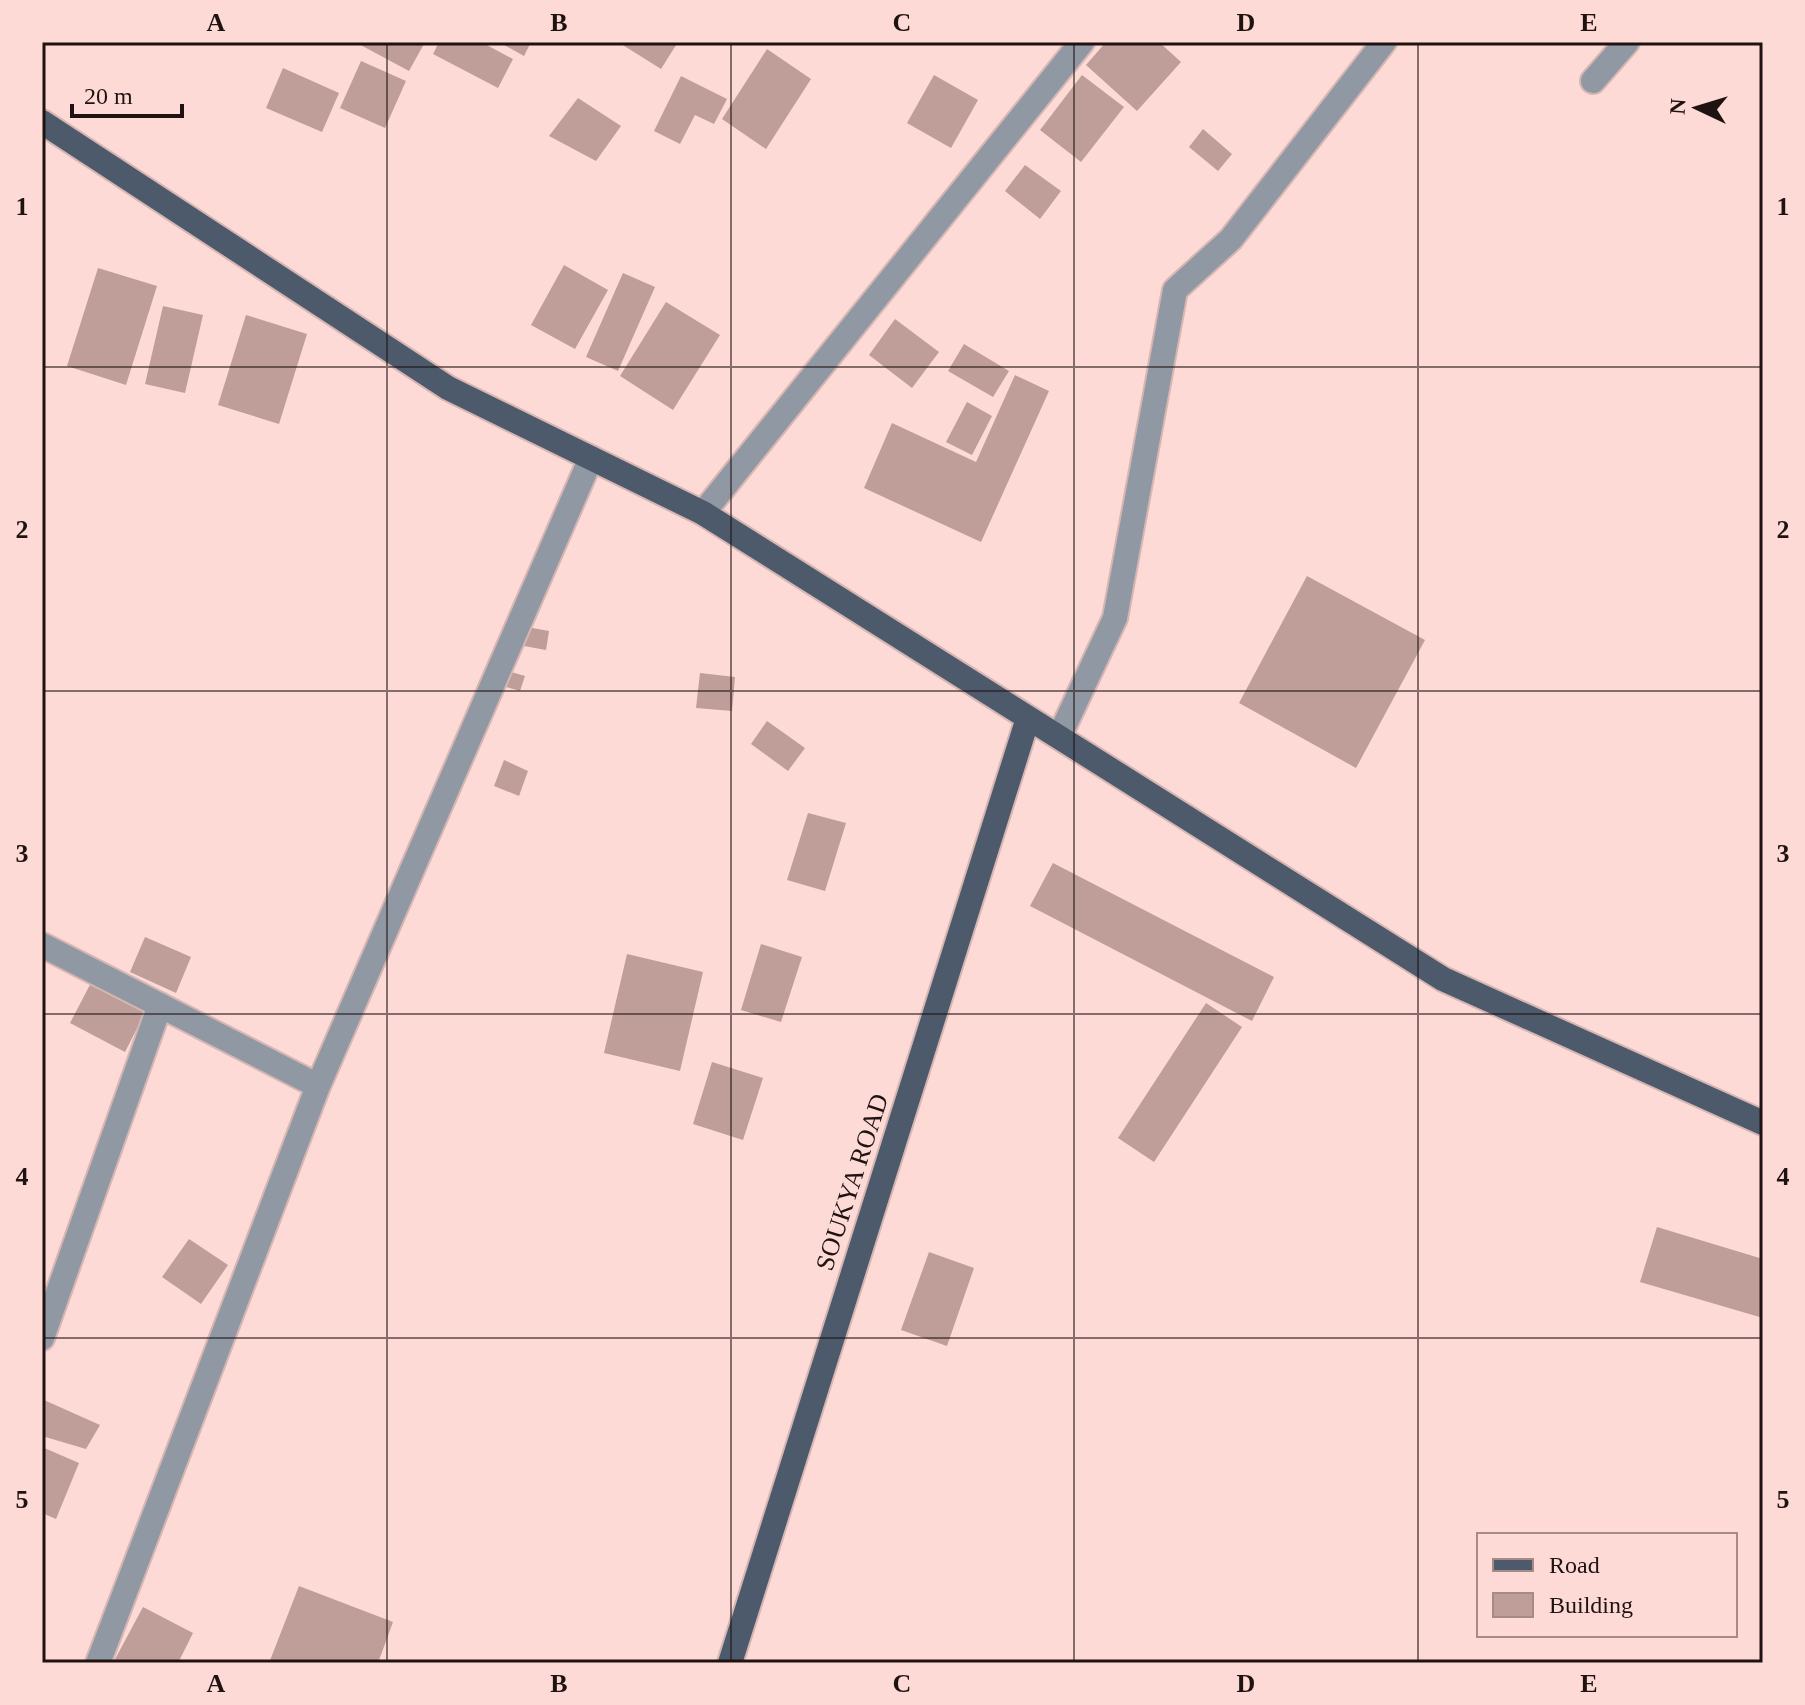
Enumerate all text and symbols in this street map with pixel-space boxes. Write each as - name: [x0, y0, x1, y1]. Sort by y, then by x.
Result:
- text: A: [207, 8, 226, 37]
- text: B: [550, 8, 568, 37]
- text: C: [893, 8, 911, 37]
- text: D: [1237, 8, 1255, 37]
- text: E: [1580, 8, 1598, 37]
- scale bar: [72, 68, 182, 118]
- north arrow: [1657, 68, 1737, 148]
- text: 20 m: [84, 83, 133, 109]
- text: N: [1665, 98, 1691, 115]
- text: 1: [16, 192, 29, 221]
- text: 1: [1777, 192, 1790, 221]
- text: 2: [16, 515, 29, 544]
- text: 2: [1777, 515, 1790, 544]
- text: 3: [16, 839, 29, 868]
- text: 3: [1777, 839, 1790, 868]
- street label: SOUKYA ROAD: [810, 1090, 894, 1274]
- text: 4: [16, 1162, 29, 1191]
- text: 4: [1777, 1162, 1790, 1191]
- text: 5: [16, 1485, 29, 1514]
- text: 5: [1777, 1485, 1790, 1514]
- legend: [1477, 1533, 1737, 1637]
- text: Road: [1549, 1552, 1600, 1578]
- text: Building: [1549, 1592, 1633, 1618]
- text: A: [207, 1669, 226, 1698]
- text: B: [550, 1669, 568, 1698]
- text: C: [893, 1669, 911, 1698]
- text: D: [1237, 1669, 1255, 1698]
- text: E: [1580, 1669, 1598, 1698]

